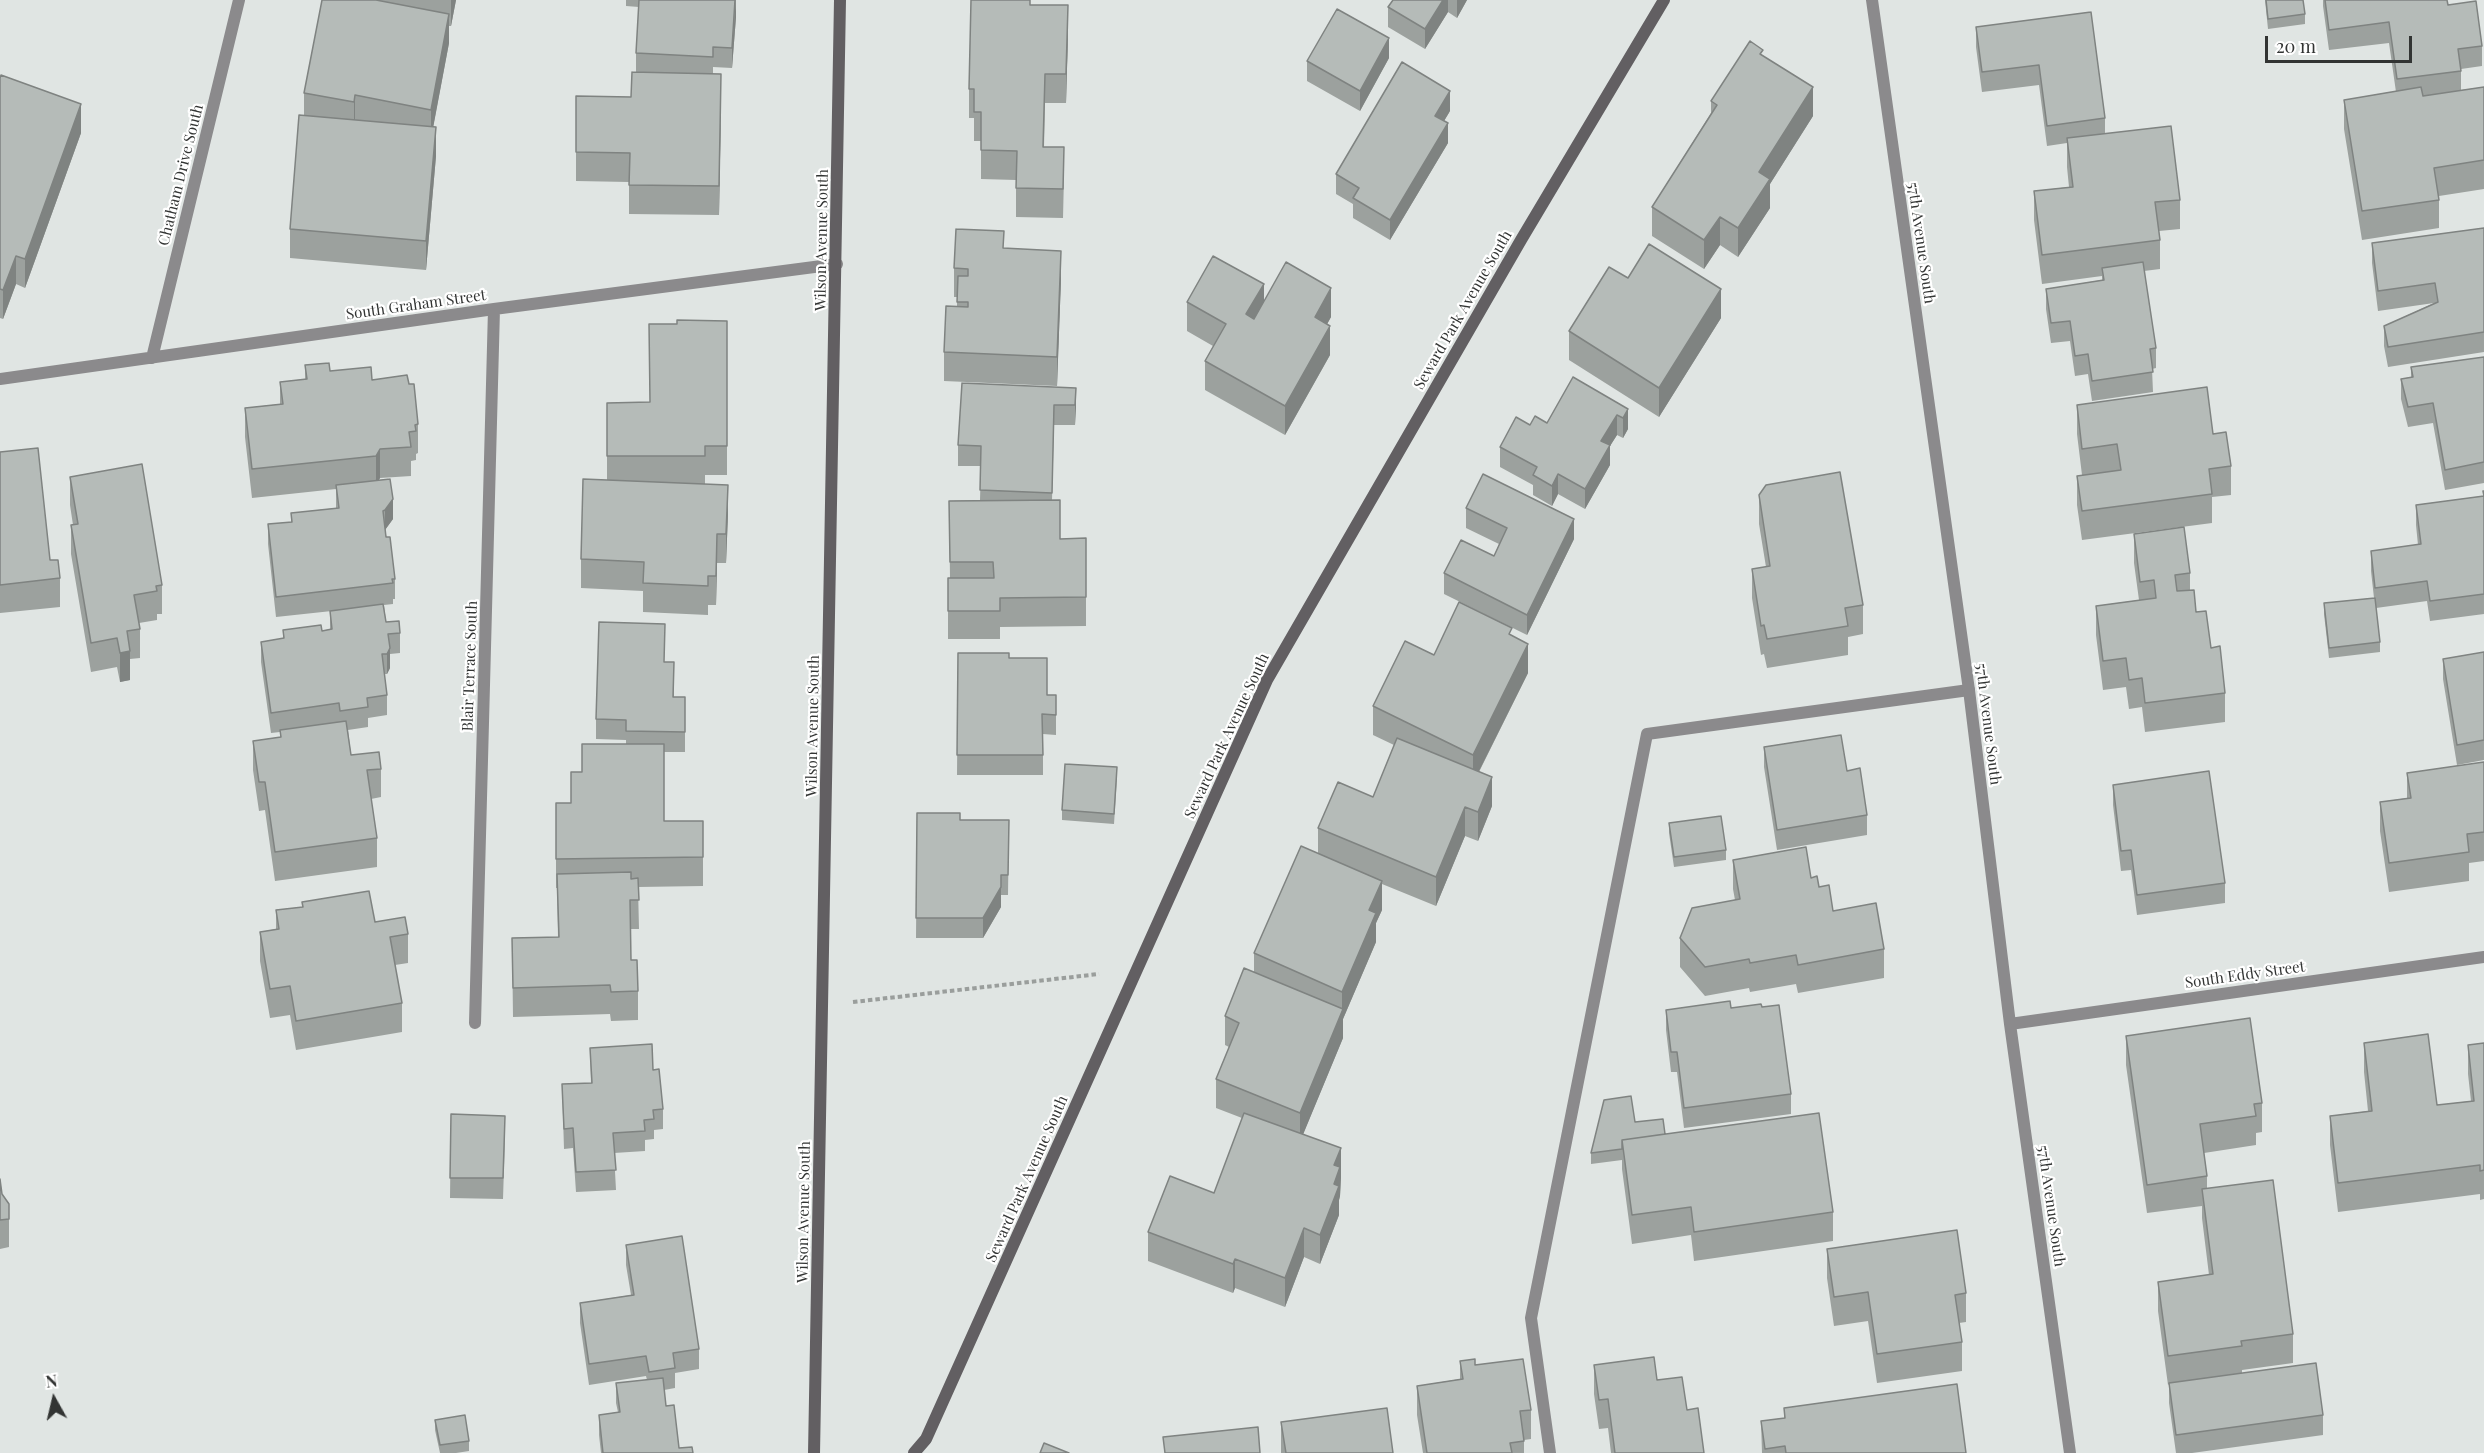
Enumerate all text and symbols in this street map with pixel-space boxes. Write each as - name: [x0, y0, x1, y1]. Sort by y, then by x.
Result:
- scale bar: [2268, 24, 2415, 62]
- text: 20 m: [2276, 34, 2316, 58]
- street label: Chatham Drive South: [155, 103, 207, 247]
- street label: Wilson Avenue South: [812, 169, 832, 311]
- street label: 57th Avenue South: [1904, 181, 1938, 305]
- street label: Seward Park Avenue South: [1410, 227, 1516, 393]
- street label: South Graham Street: [345, 286, 487, 324]
- street label: Blair Terrace South: [459, 600, 481, 732]
- street label: Seward Park Avenue South: [1181, 650, 1273, 822]
- street label: Wilson Avenue South: [803, 655, 823, 797]
- street label: 57th Avenue South: [1972, 662, 2004, 786]
- street label: South Eddy Street: [2184, 958, 2306, 992]
- street label: Seward Park Avenue South: [982, 1093, 1072, 1265]
- street label: Wilson Avenue South: [794, 1141, 814, 1283]
- street label: 57th Avenue South: [2034, 1144, 2068, 1268]
- north arrow: [24, 1369, 84, 1429]
- text: N: [44, 1369, 59, 1392]

